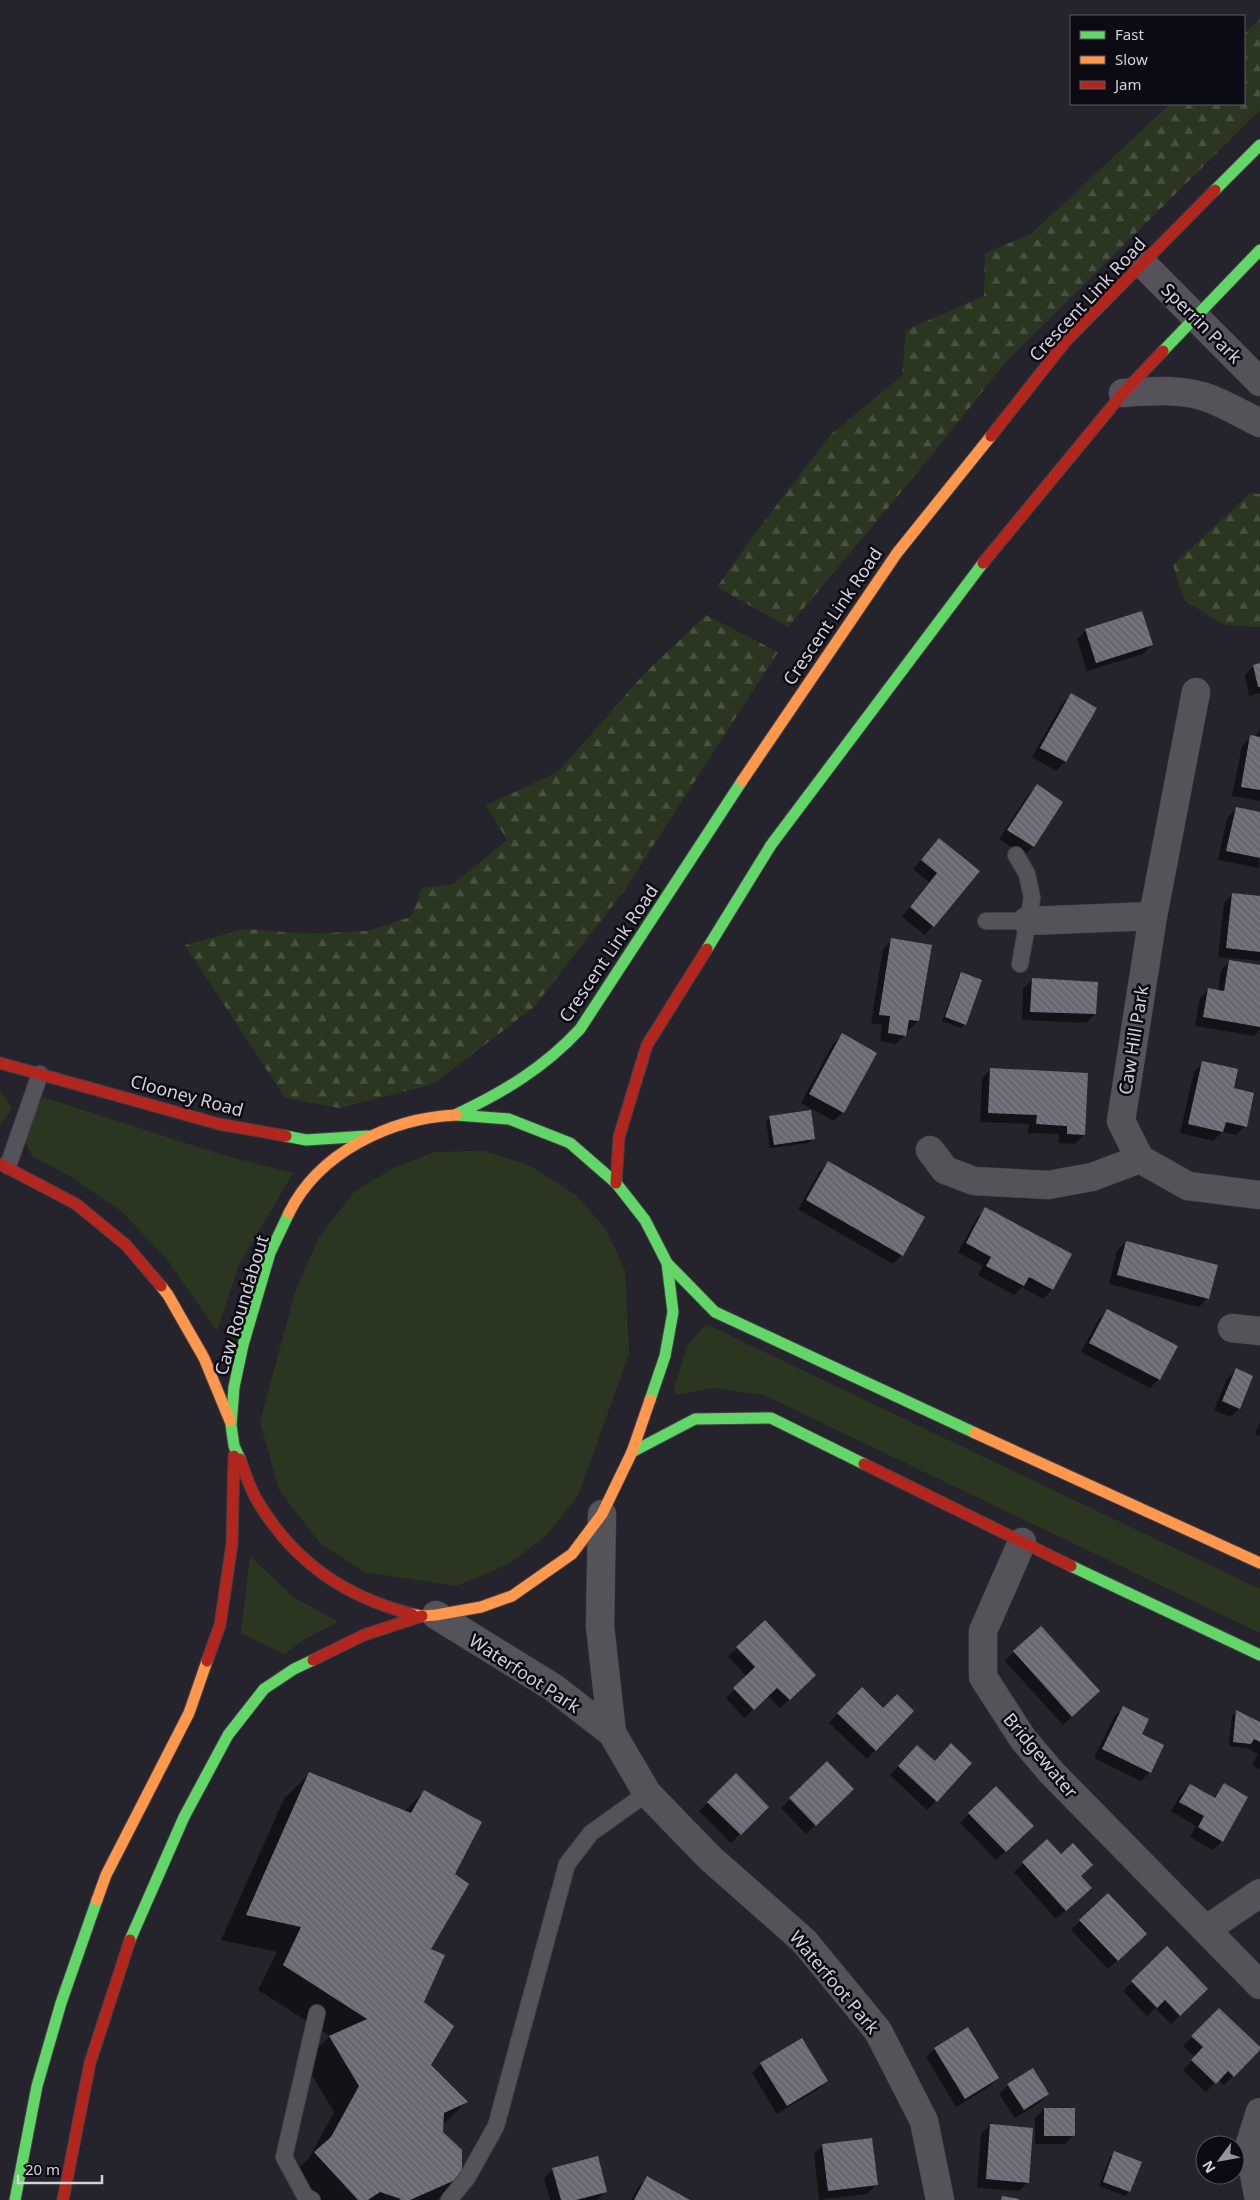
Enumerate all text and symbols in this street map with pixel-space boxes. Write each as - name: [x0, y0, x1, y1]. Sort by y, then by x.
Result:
- legend: [1070, 15, 1245, 105]
- text: Fast: [1115, 24, 1144, 44]
- text: Slow: [1115, 49, 1148, 69]
- text: Jam: [1113, 74, 1142, 94]
- street label: Crescent Link Road: [1023, 232, 1151, 366]
- street label: Sperrin Park: [1157, 278, 1248, 369]
- street label: Crescent Link Road: [777, 543, 887, 689]
- street label: Crescent Link Road: [553, 880, 663, 1026]
- street label: Caw Hill Park: [1113, 983, 1154, 1096]
- street label: Clooney Road: [128, 1068, 246, 1122]
- street label: Caw Roundabout: [208, 1231, 274, 1378]
- street label: Waterfoot Park: [465, 1628, 585, 1718]
- street label: Bridgewater: [998, 1707, 1084, 1803]
- street label: Waterfoot Park: [785, 1925, 885, 2039]
- north arrow: [1195, 2135, 1245, 2185]
- scale bar: [18, 2152, 101, 2184]
- text: N: [1197, 2157, 1220, 2177]
- text: 20 m: [25, 2159, 60, 2179]

